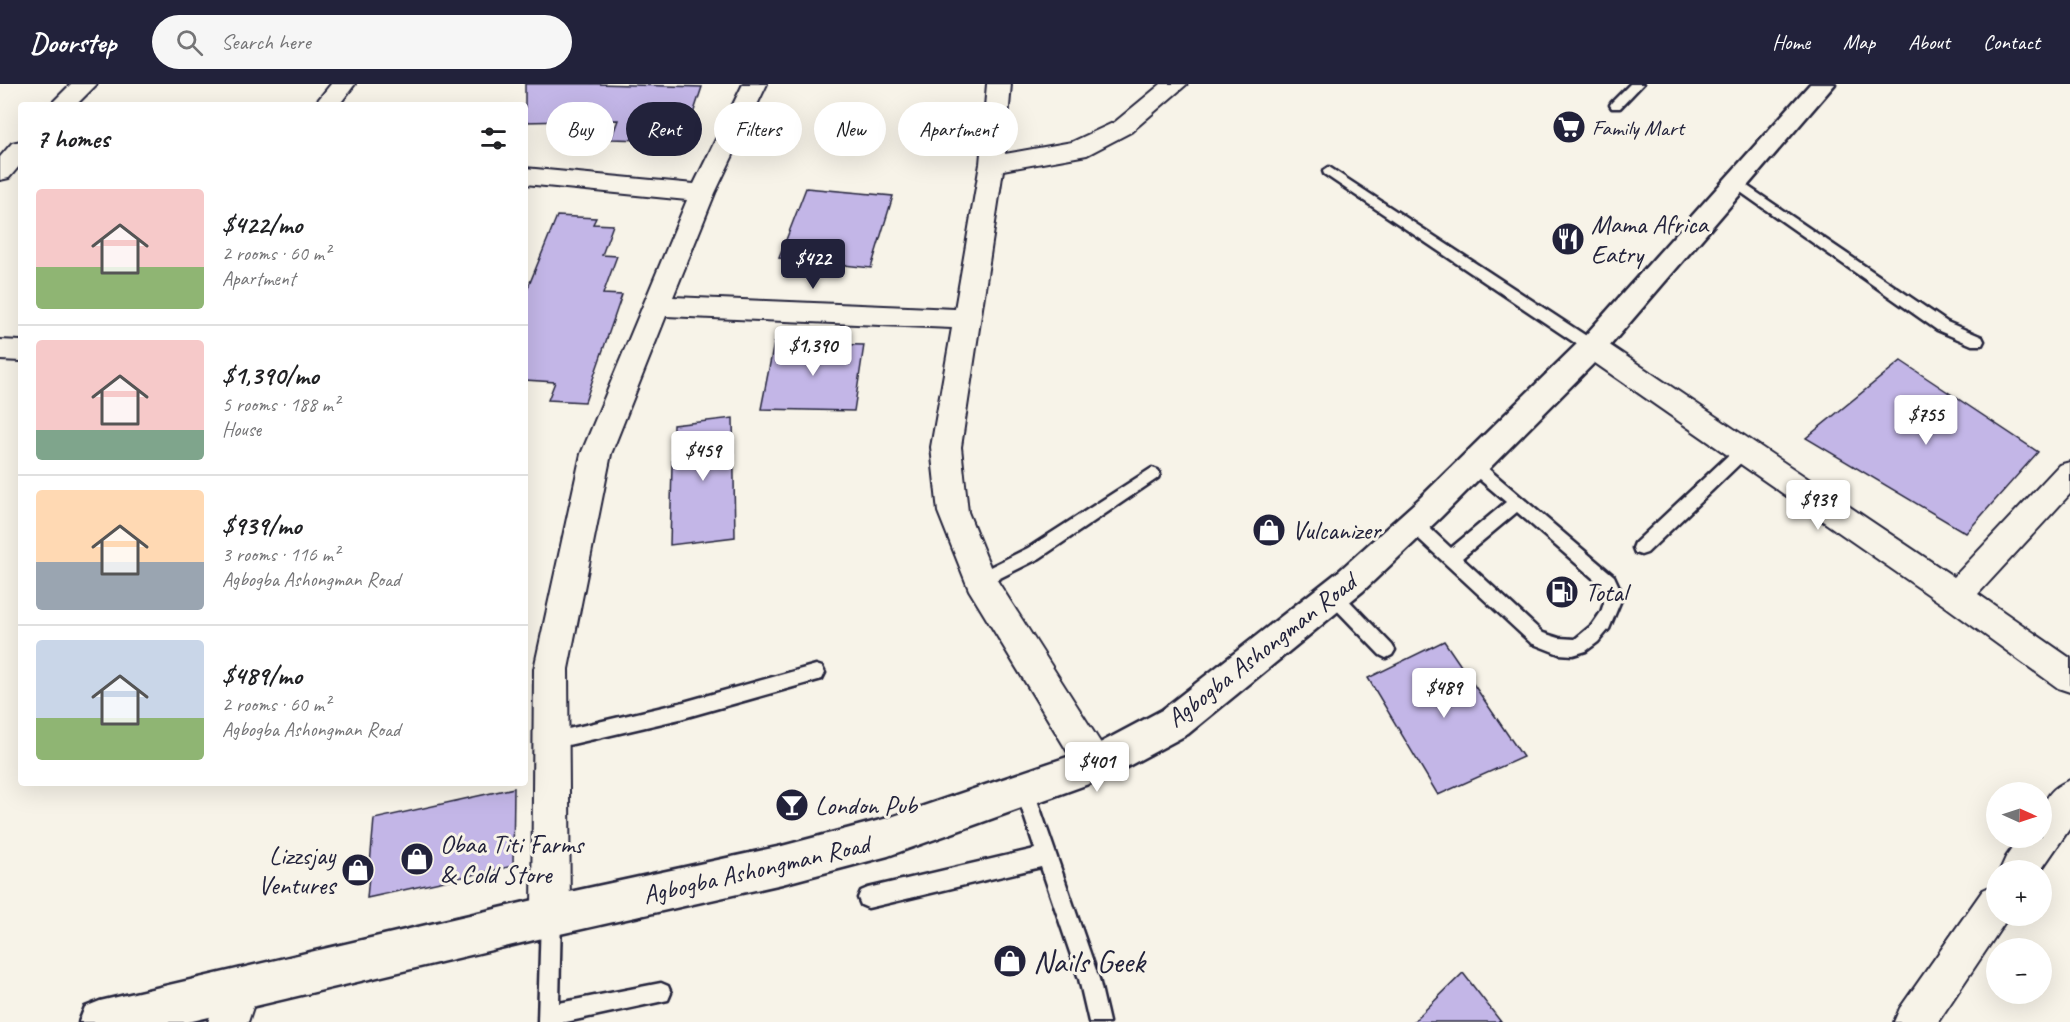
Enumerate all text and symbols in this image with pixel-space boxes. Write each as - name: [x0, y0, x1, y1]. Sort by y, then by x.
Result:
- search box: [152, 15, 572, 69]
- text: Doorstep: [30, 25, 116, 60]
- icon: search: [173, 26, 206, 59]
- text: Search here: [221, 28, 311, 56]
- text: Home: [1772, 29, 1810, 55]
- text: Map: [1843, 29, 1875, 55]
- text: About: [1908, 29, 1950, 55]
- text: Contact: [1983, 29, 2040, 55]
- chip: Buy: [546, 102, 614, 156]
- chip: Rent: [626, 102, 702, 156]
- chip: Filters: [714, 102, 802, 156]
- chip: New: [814, 102, 886, 156]
- chip: Apartment: [898, 102, 1018, 156]
- supermarket icon: Family Mart: [1551, 109, 1587, 145]
- place label: Family Mart: [1592, 114, 1687, 142]
- text: 7 homes: [36, 122, 109, 155]
- icon: filters: [477, 122, 510, 155]
- text: $422/mo: [222, 208, 302, 241]
- place label: Mama Africa Eatry: [1591, 208, 1709, 271]
- icon: home: [84, 213, 156, 285]
- restaurant icon: Mama Africa Eatry: [1550, 221, 1586, 257]
- pin: $422: [777, 239, 849, 290]
- text: 2 rooms · 60 m²: [222, 241, 330, 266]
- text: $422: [795, 246, 831, 271]
- text: Apartment: [222, 266, 295, 291]
- pin: $1,390: [764, 326, 862, 377]
- text: $1,390: [789, 333, 837, 358]
- text: $1,390/mo: [222, 359, 319, 392]
- icon: home: [84, 364, 156, 436]
- text: 5 rooms · 188 m²: [222, 392, 339, 417]
- pin: $755: [1890, 395, 1962, 446]
- text: $755: [1908, 402, 1944, 427]
- text: House: [222, 417, 261, 442]
- pin: $459: [667, 431, 739, 482]
- text: $459: [685, 438, 721, 463]
- pin: $939: [1782, 480, 1854, 531]
- text: $939: [1800, 487, 1836, 512]
- text: $939/mo: [222, 509, 301, 542]
- shop icon: Vulcanizer: [1251, 512, 1287, 548]
- icon: home: [84, 514, 156, 586]
- place label: Vulcanizer: [1292, 514, 1382, 547]
- text: 3 rooms · 116 m²: [222, 542, 339, 567]
- street label: Agbogba Ashongman Road: [1160, 564, 1366, 735]
- text: Agbogba Ashongman Road: [222, 567, 400, 592]
- fuel station icon: Total: [1544, 574, 1580, 610]
- place label: Total: [1585, 576, 1632, 609]
- text: $489/mo: [222, 659, 302, 692]
- icon: home: [84, 664, 156, 736]
- pin: $489: [1408, 668, 1480, 719]
- text: $489: [1426, 675, 1462, 700]
- text: 2 rooms · 60 m²: [222, 692, 330, 717]
- text: Agbogba Ashongman Road: [222, 717, 400, 742]
- pin: $401: [1061, 742, 1133, 793]
- text: $401: [1079, 749, 1115, 774]
- north arrow: [1986, 782, 2052, 848]
- map controls: [1986, 782, 2052, 1004]
- bar icon: London Pub: [774, 787, 810, 823]
- place label: London Pub: [815, 789, 919, 822]
- street label: Agbogba Ashongman Road: [640, 827, 876, 912]
- place label: Obaa Titi Farms & Cold Store: [440, 828, 585, 891]
- place label: Lizzsjay Ventures: [258, 839, 337, 902]
- shop icon: Obaa Titi Farms & Cold Store: [399, 841, 435, 877]
- shop icon: Lizzsjay Ventures: [340, 852, 376, 888]
- button: +: [1986, 860, 2052, 926]
- button: −: [1986, 938, 2052, 1004]
- place label: Nails Geek: [1033, 941, 1147, 982]
- shop icon: Nails Geek: [992, 943, 1028, 979]

